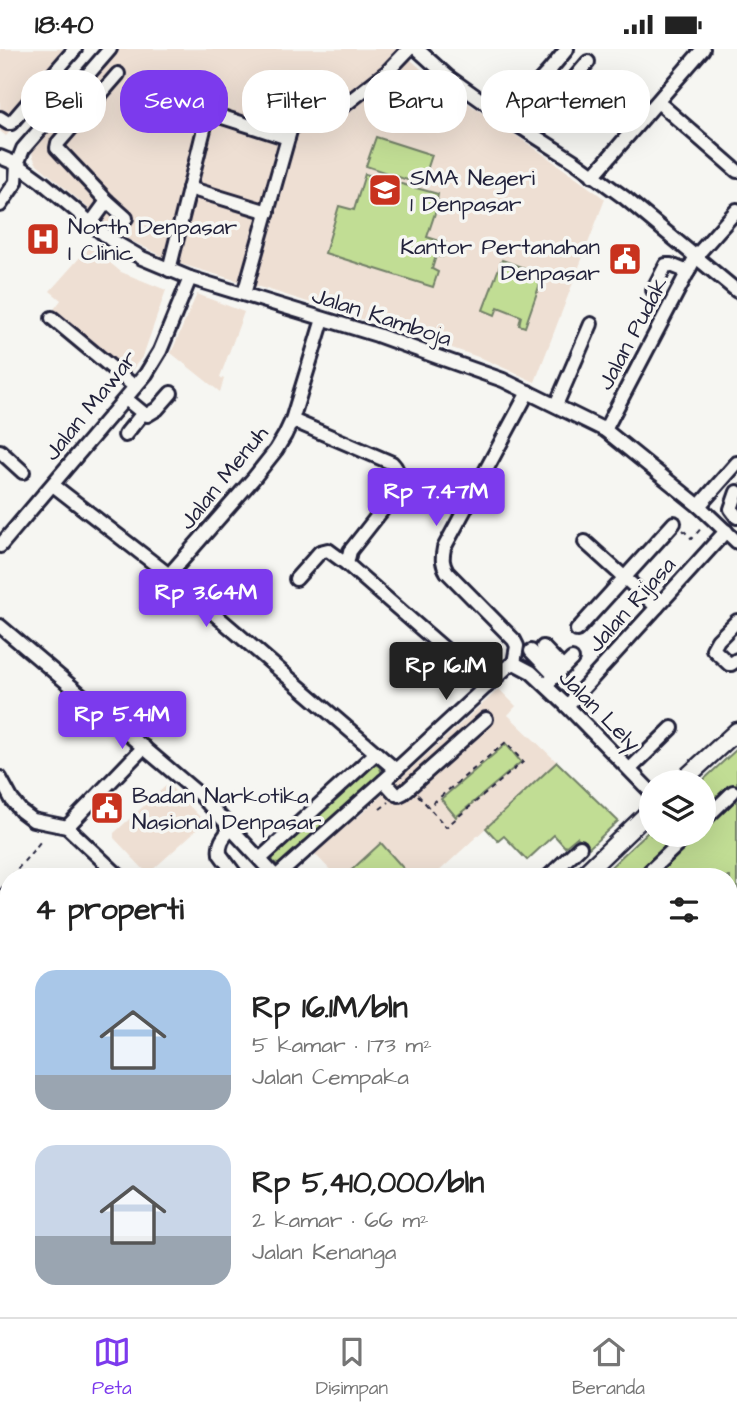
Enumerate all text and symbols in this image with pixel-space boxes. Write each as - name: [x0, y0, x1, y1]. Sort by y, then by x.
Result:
- text: 18:40: [35, 7, 94, 43]
- chip: Beli: [21, 70, 106, 133]
- chip: Sewa: [120, 70, 228, 133]
- chip: Filter: [242, 70, 350, 133]
- chip: Baru: [364, 70, 467, 133]
- chip: Apartemen: [481, 70, 650, 133]
- place label: SMA Negeri 1 Denpasar: [410, 162, 536, 220]
- school or university icon: SMA Negeri 1 Denpasar: [366, 171, 404, 209]
- place label: North Denpasar I Clinic: [68, 211, 238, 269]
- hospital icon: North Denpasar I Clinic: [24, 220, 62, 258]
- place label: Kantor Pertanahan Denpasar: [400, 231, 600, 289]
- public building icon: Kantor Pertanahan Denpasar: [606, 240, 644, 278]
- street label: Jalan Pudak: [590, 271, 676, 396]
- street label: Jalan Kamboja: [308, 279, 456, 355]
- street label: Jalan Mawar: [36, 343, 145, 468]
- street label: Jalan Menuh: [172, 418, 276, 537]
- pin: Rp 7.47M: [364, 469, 508, 528]
- text: Rp 7.47M: [384, 475, 488, 507]
- street label: Jalan Rijasa: [580, 550, 684, 660]
- pin: Rp 3.64M: [134, 569, 278, 629]
- text: Rp 3.64M: [155, 576, 257, 608]
- pin: Rp 16.1M: [374, 643, 518, 702]
- text: Rp 16.1M: [406, 649, 486, 681]
- street label: Jalan Lely: [550, 662, 648, 760]
- pin: Rp 5.41M: [50, 691, 194, 751]
- text: Rp 5.41M: [74, 698, 170, 730]
- map controls: [639, 770, 716, 847]
- button: layers: [639, 770, 716, 847]
- place label: Badan Narkotika Nasional Denpasar: [132, 780, 322, 838]
- public building icon: Badan Narkotika Nasional Denpasar: [88, 789, 126, 827]
- text: 4 properti: [35, 889, 184, 931]
- icon: filters: [665, 891, 703, 929]
- text: Rp 16.1M/bln: [252, 987, 408, 1029]
- icon: home: [91, 998, 175, 1082]
- text: 5 kamar · 173 m²: [252, 1029, 432, 1061]
- text: Jalan Cempaka: [252, 1061, 409, 1093]
- text: Rp 5,410,000/bln: [252, 1162, 484, 1204]
- icon: home: [91, 1173, 175, 1257]
- text: 2 kamar · 66 m²: [252, 1204, 429, 1236]
- text: Jalan Kenanga: [252, 1236, 397, 1268]
- tab: Peta: [92, 1333, 132, 1402]
- tab: Disimpan: [316, 1333, 388, 1402]
- tab: Beranda: [572, 1333, 645, 1402]

